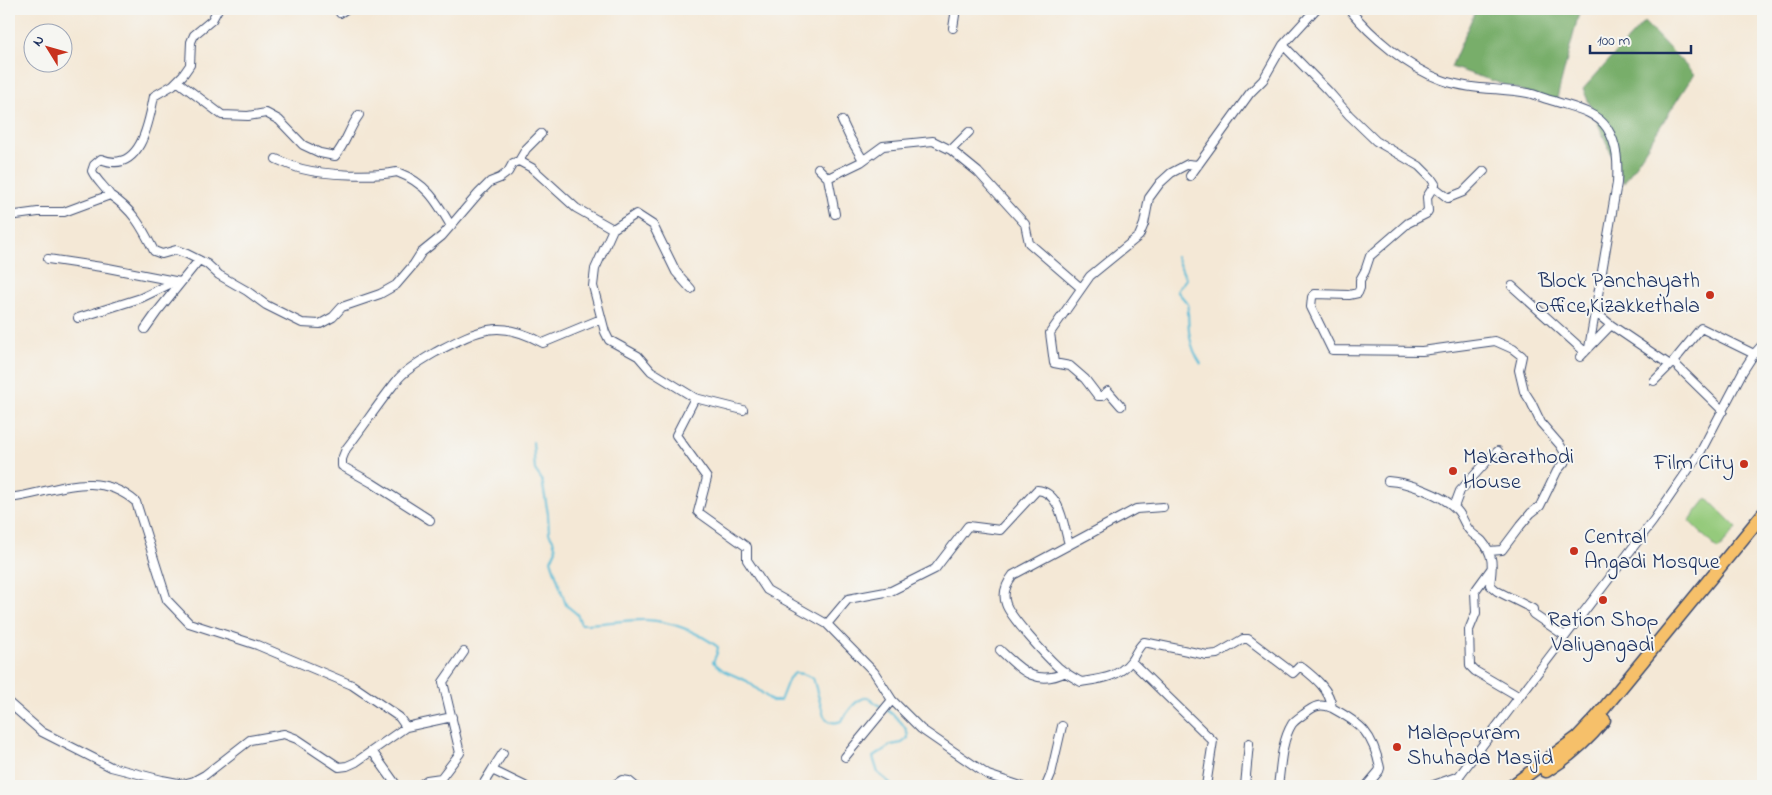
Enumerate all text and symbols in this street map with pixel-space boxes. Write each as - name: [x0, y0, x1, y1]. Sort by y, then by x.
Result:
- north arrow: [22, 22, 72, 72]
- scale bar: [1590, 22, 1691, 54]
- text: 100 m: [1597, 30, 1630, 52]
- text: N: [28, 31, 50, 51]
- place label: Block Panchayath Office,Kizakkethala: [1535, 266, 1700, 323]
- marker: Block Panchayath Office,Kizakkethala: [1704, 289, 1716, 301]
- place label: Makarathodi House: [1463, 442, 1574, 499]
- place label: Film City: [1653, 448, 1734, 481]
- marker: Film City: [1738, 458, 1750, 470]
- marker: Makarathodi House: [1447, 465, 1459, 477]
- place label: Central Angadi Mosque: [1584, 522, 1720, 580]
- marker: Central Angadi Mosque: [1568, 545, 1580, 557]
- marker: Ration Shop Valiyangadi: [1597, 594, 1609, 606]
- place label: Ration Shop Valiyangadi: [1547, 605, 1659, 663]
- place label: Malappuram Shuhada Masjid: [1407, 718, 1553, 775]
- marker: Malappuram Shuhada Masjid: [1391, 741, 1403, 753]

